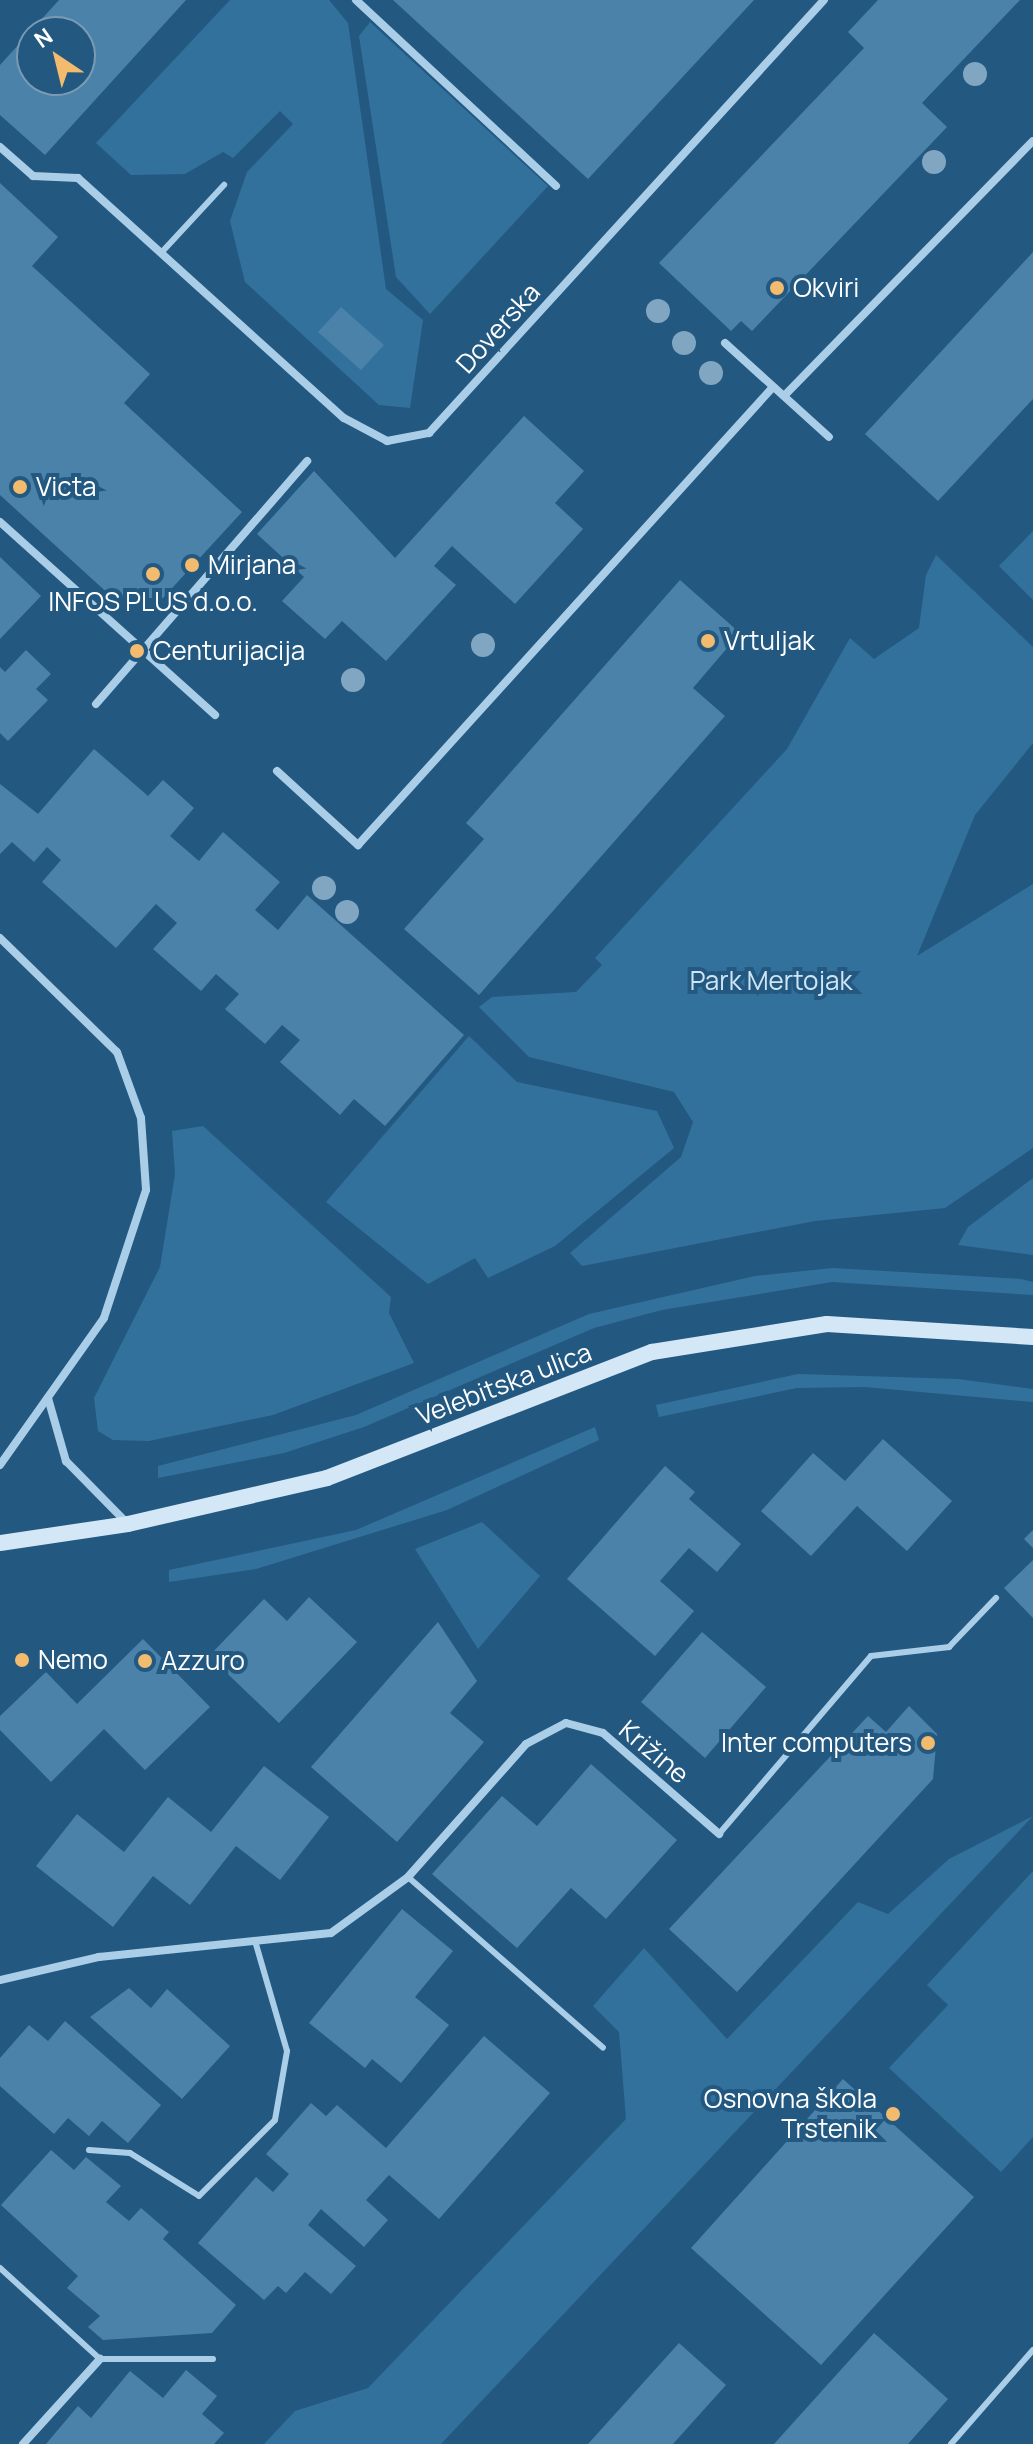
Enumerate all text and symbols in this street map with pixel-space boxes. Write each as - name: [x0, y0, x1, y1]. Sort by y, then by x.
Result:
- north arrow: [16, 16, 96, 96]
- text: N: [28, 21, 58, 55]
- place label: Okviri: [793, 272, 859, 304]
- street label: Doverska: [450, 277, 546, 379]
- marker: Okviri: [768, 279, 786, 297]
- place label: Victa: [36, 471, 96, 503]
- marker: Victa: [11, 478, 29, 496]
- place label: Mirjana: [208, 549, 296, 581]
- marker: Mirjana: [183, 556, 201, 574]
- marker: INFOS PLUS d.o.o.: [144, 565, 162, 583]
- place label: INFOS PLUS d.o.o.: [48, 586, 258, 618]
- place label: Vrtuljak: [724, 625, 815, 657]
- marker: Vrtuljak: [699, 632, 717, 650]
- place label: Centurijacija: [153, 635, 305, 667]
- marker: Centurijacija: [128, 642, 146, 660]
- park label: Park Mertojak: [690, 965, 852, 997]
- street label: Velebitska ulica: [412, 1336, 596, 1432]
- place label: Nemo: [38, 1644, 108, 1676]
- place label: Azzuro: [161, 1645, 245, 1677]
- marker: Nemo: [13, 1651, 31, 1669]
- marker: Azzuro: [136, 1652, 154, 1670]
- street label: Križine: [613, 1714, 695, 1790]
- place label: Inter computers: [721, 1727, 912, 1759]
- marker: Inter computers: [919, 1734, 937, 1752]
- place label: Osnovna škola Trstenik: [704, 2083, 877, 2144]
- marker: Osnovna škola Trstenik: [884, 2105, 902, 2123]

